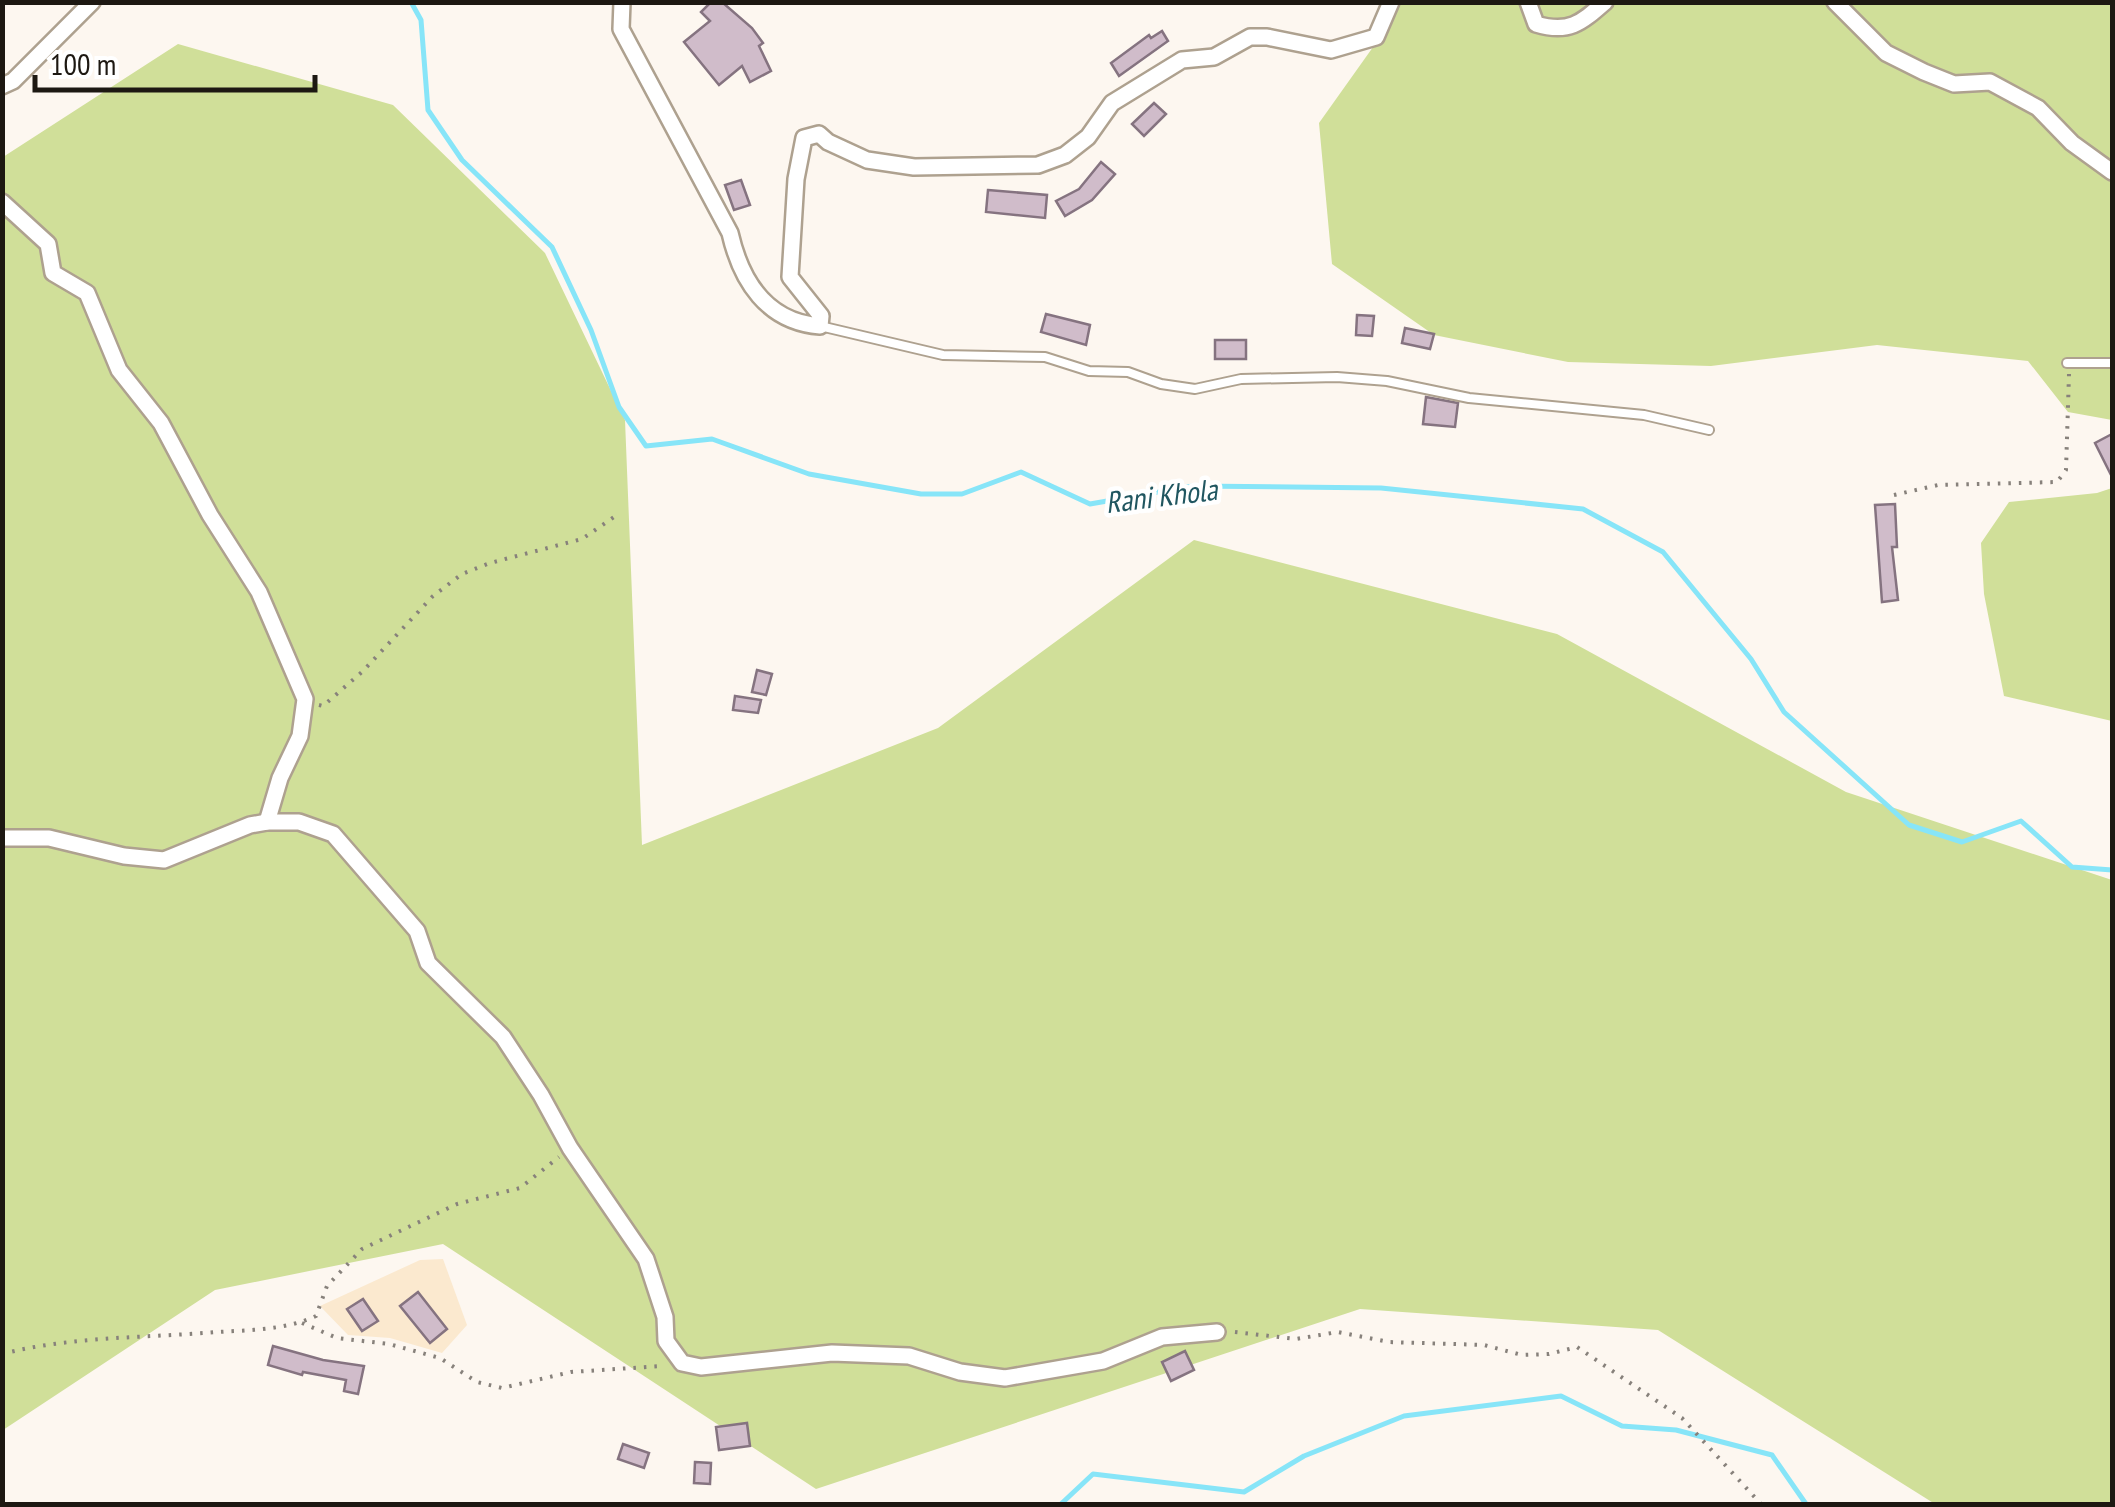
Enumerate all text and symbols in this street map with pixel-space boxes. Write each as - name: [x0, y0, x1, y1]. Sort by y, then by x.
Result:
- scale bar: [35, 30, 315, 92]
- text: 100 m: [50, 44, 116, 83]
- water label: Rani Khola: [1103, 469, 1221, 521]

